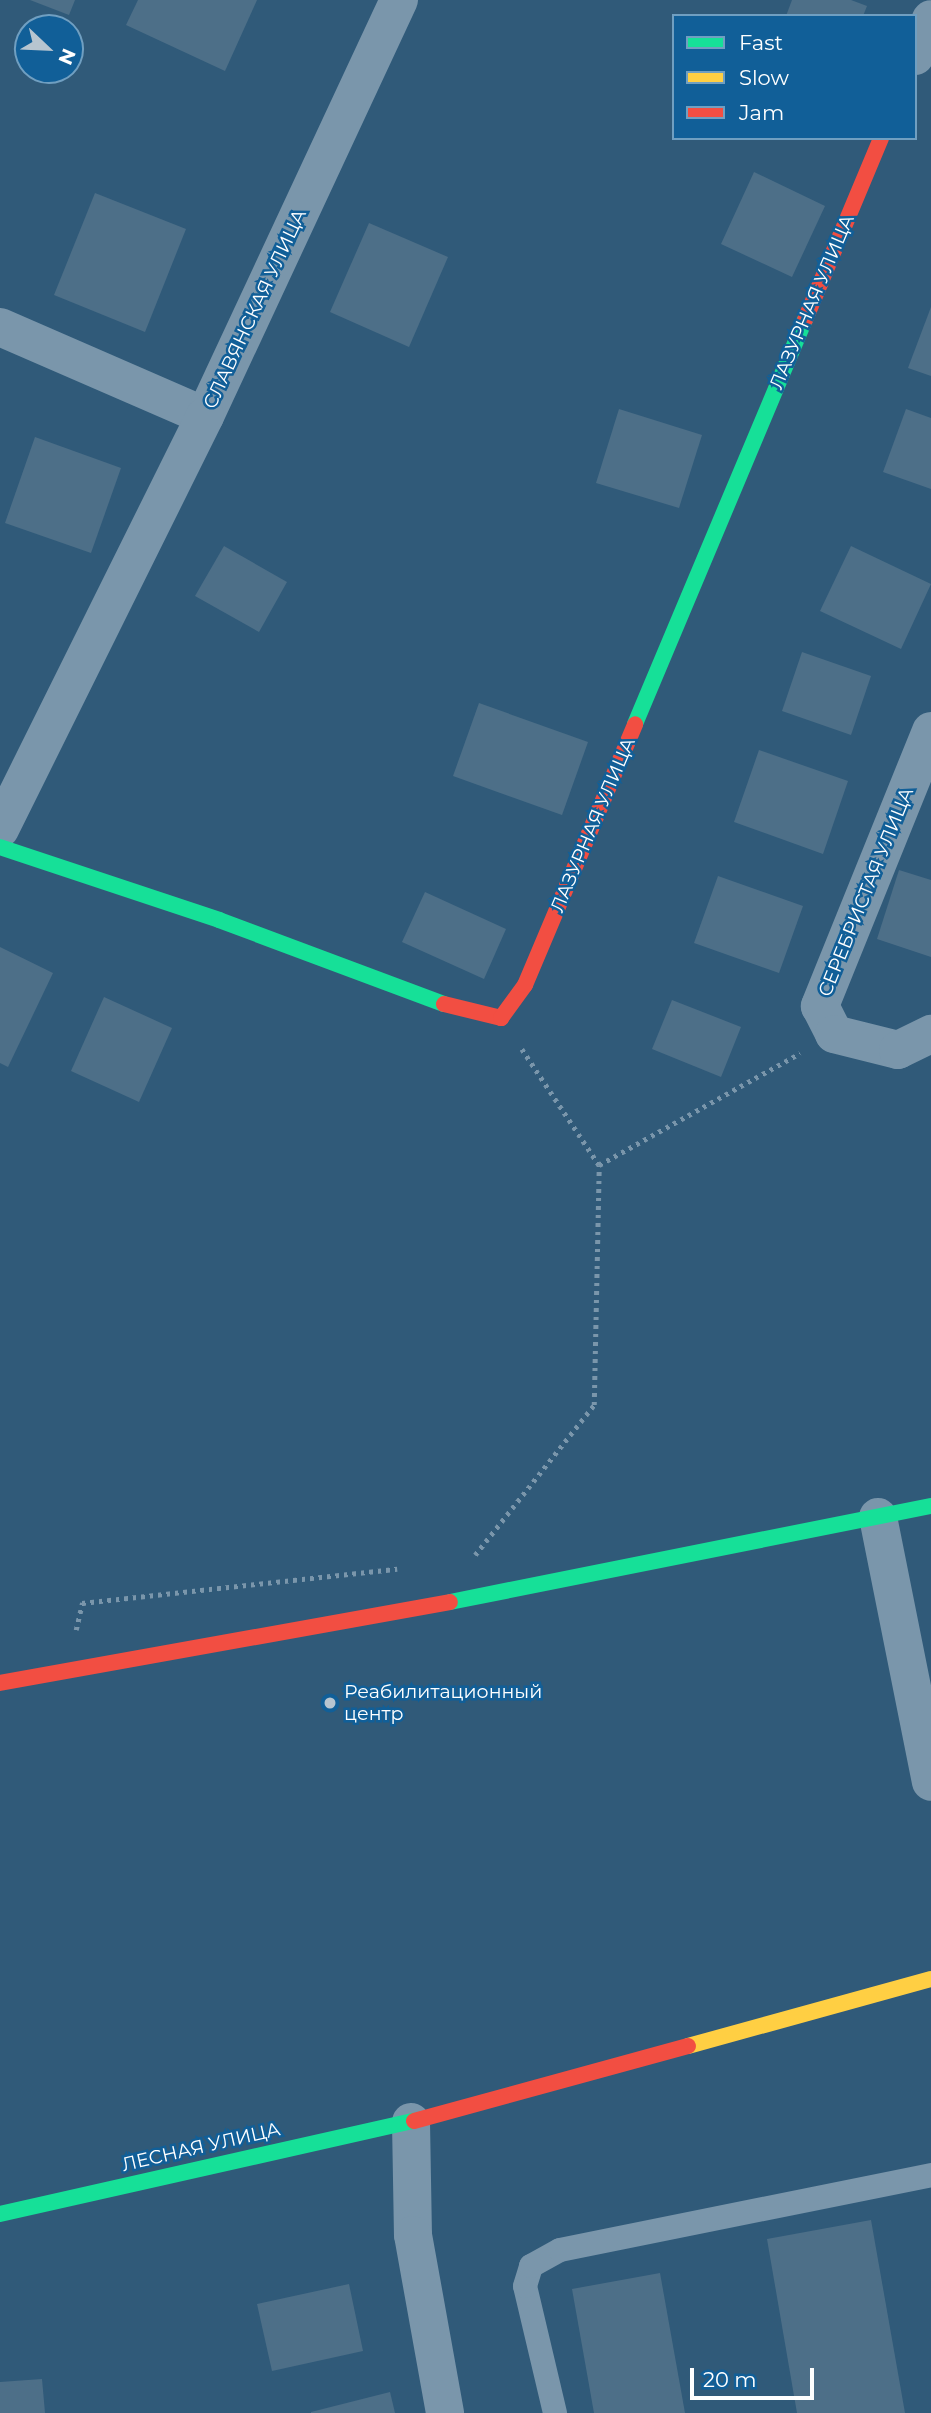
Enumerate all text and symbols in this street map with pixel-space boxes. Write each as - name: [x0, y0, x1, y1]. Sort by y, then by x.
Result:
- north arrow: [14, 14, 84, 84]
- legend: [672, 14, 917, 140]
- text: Fast: [739, 30, 783, 55]
- text: N: [53, 45, 81, 68]
- text: Slow: [739, 65, 789, 90]
- text: Jam: [739, 100, 784, 125]
- street label: СЛАВЯНСКАЯ УЛИЦА: [199, 206, 311, 412]
- street label: ЛАЗУРНАЯ УЛИЦА: [765, 211, 859, 393]
- street label: ЛАЗУРНАЯ УЛИЦА: [546, 734, 640, 916]
- street label: СЕРЕБРИСТАЯ УЛИЦА: [814, 784, 918, 1000]
- place label: Реабилитационный центр: [344, 1681, 542, 1725]
- marker: Реабилитационный центр: [322, 1695, 338, 1711]
- street label: ЛЕСНАЯ УЛИЦА: [120, 2118, 282, 2176]
- scale bar: [693, 2354, 817, 2398]
- text: 20 m: [703, 2367, 757, 2392]

